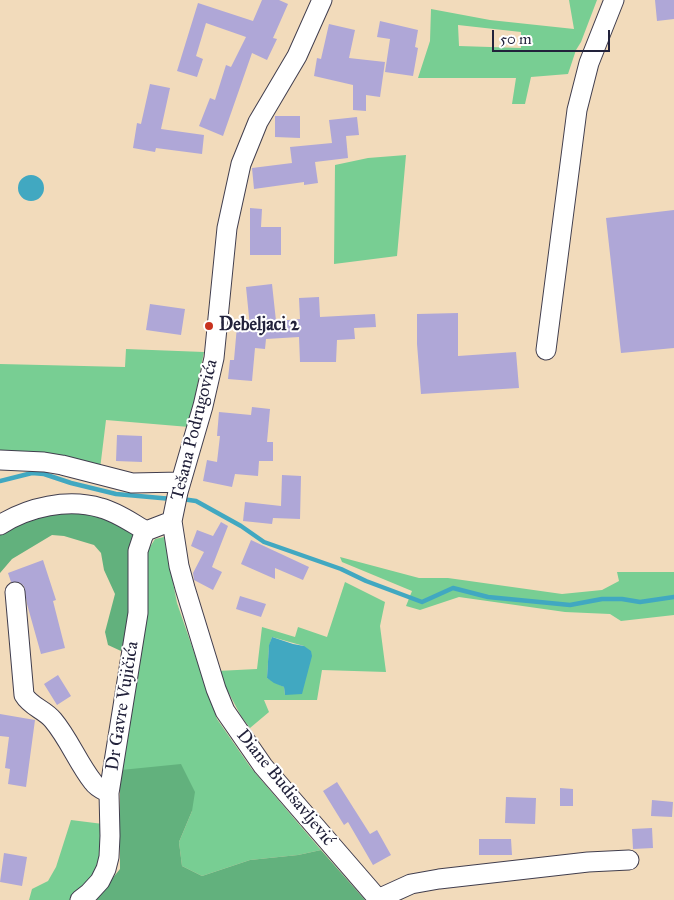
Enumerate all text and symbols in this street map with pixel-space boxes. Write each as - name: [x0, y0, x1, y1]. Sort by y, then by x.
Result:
- scale bar: [494, 20, 612, 52]
- text: 50 m: [500, 30, 532, 48]
- place label: Debeljaci 2: [219, 315, 299, 337]
- marker: Debeljaci 2: [203, 320, 215, 332]
- street label: Tešana Podrugovića: [167, 357, 223, 503]
- street label: Dr Gavre Vujičića: [102, 640, 144, 772]
- street label: Diane Budisavljević: [231, 725, 339, 851]

